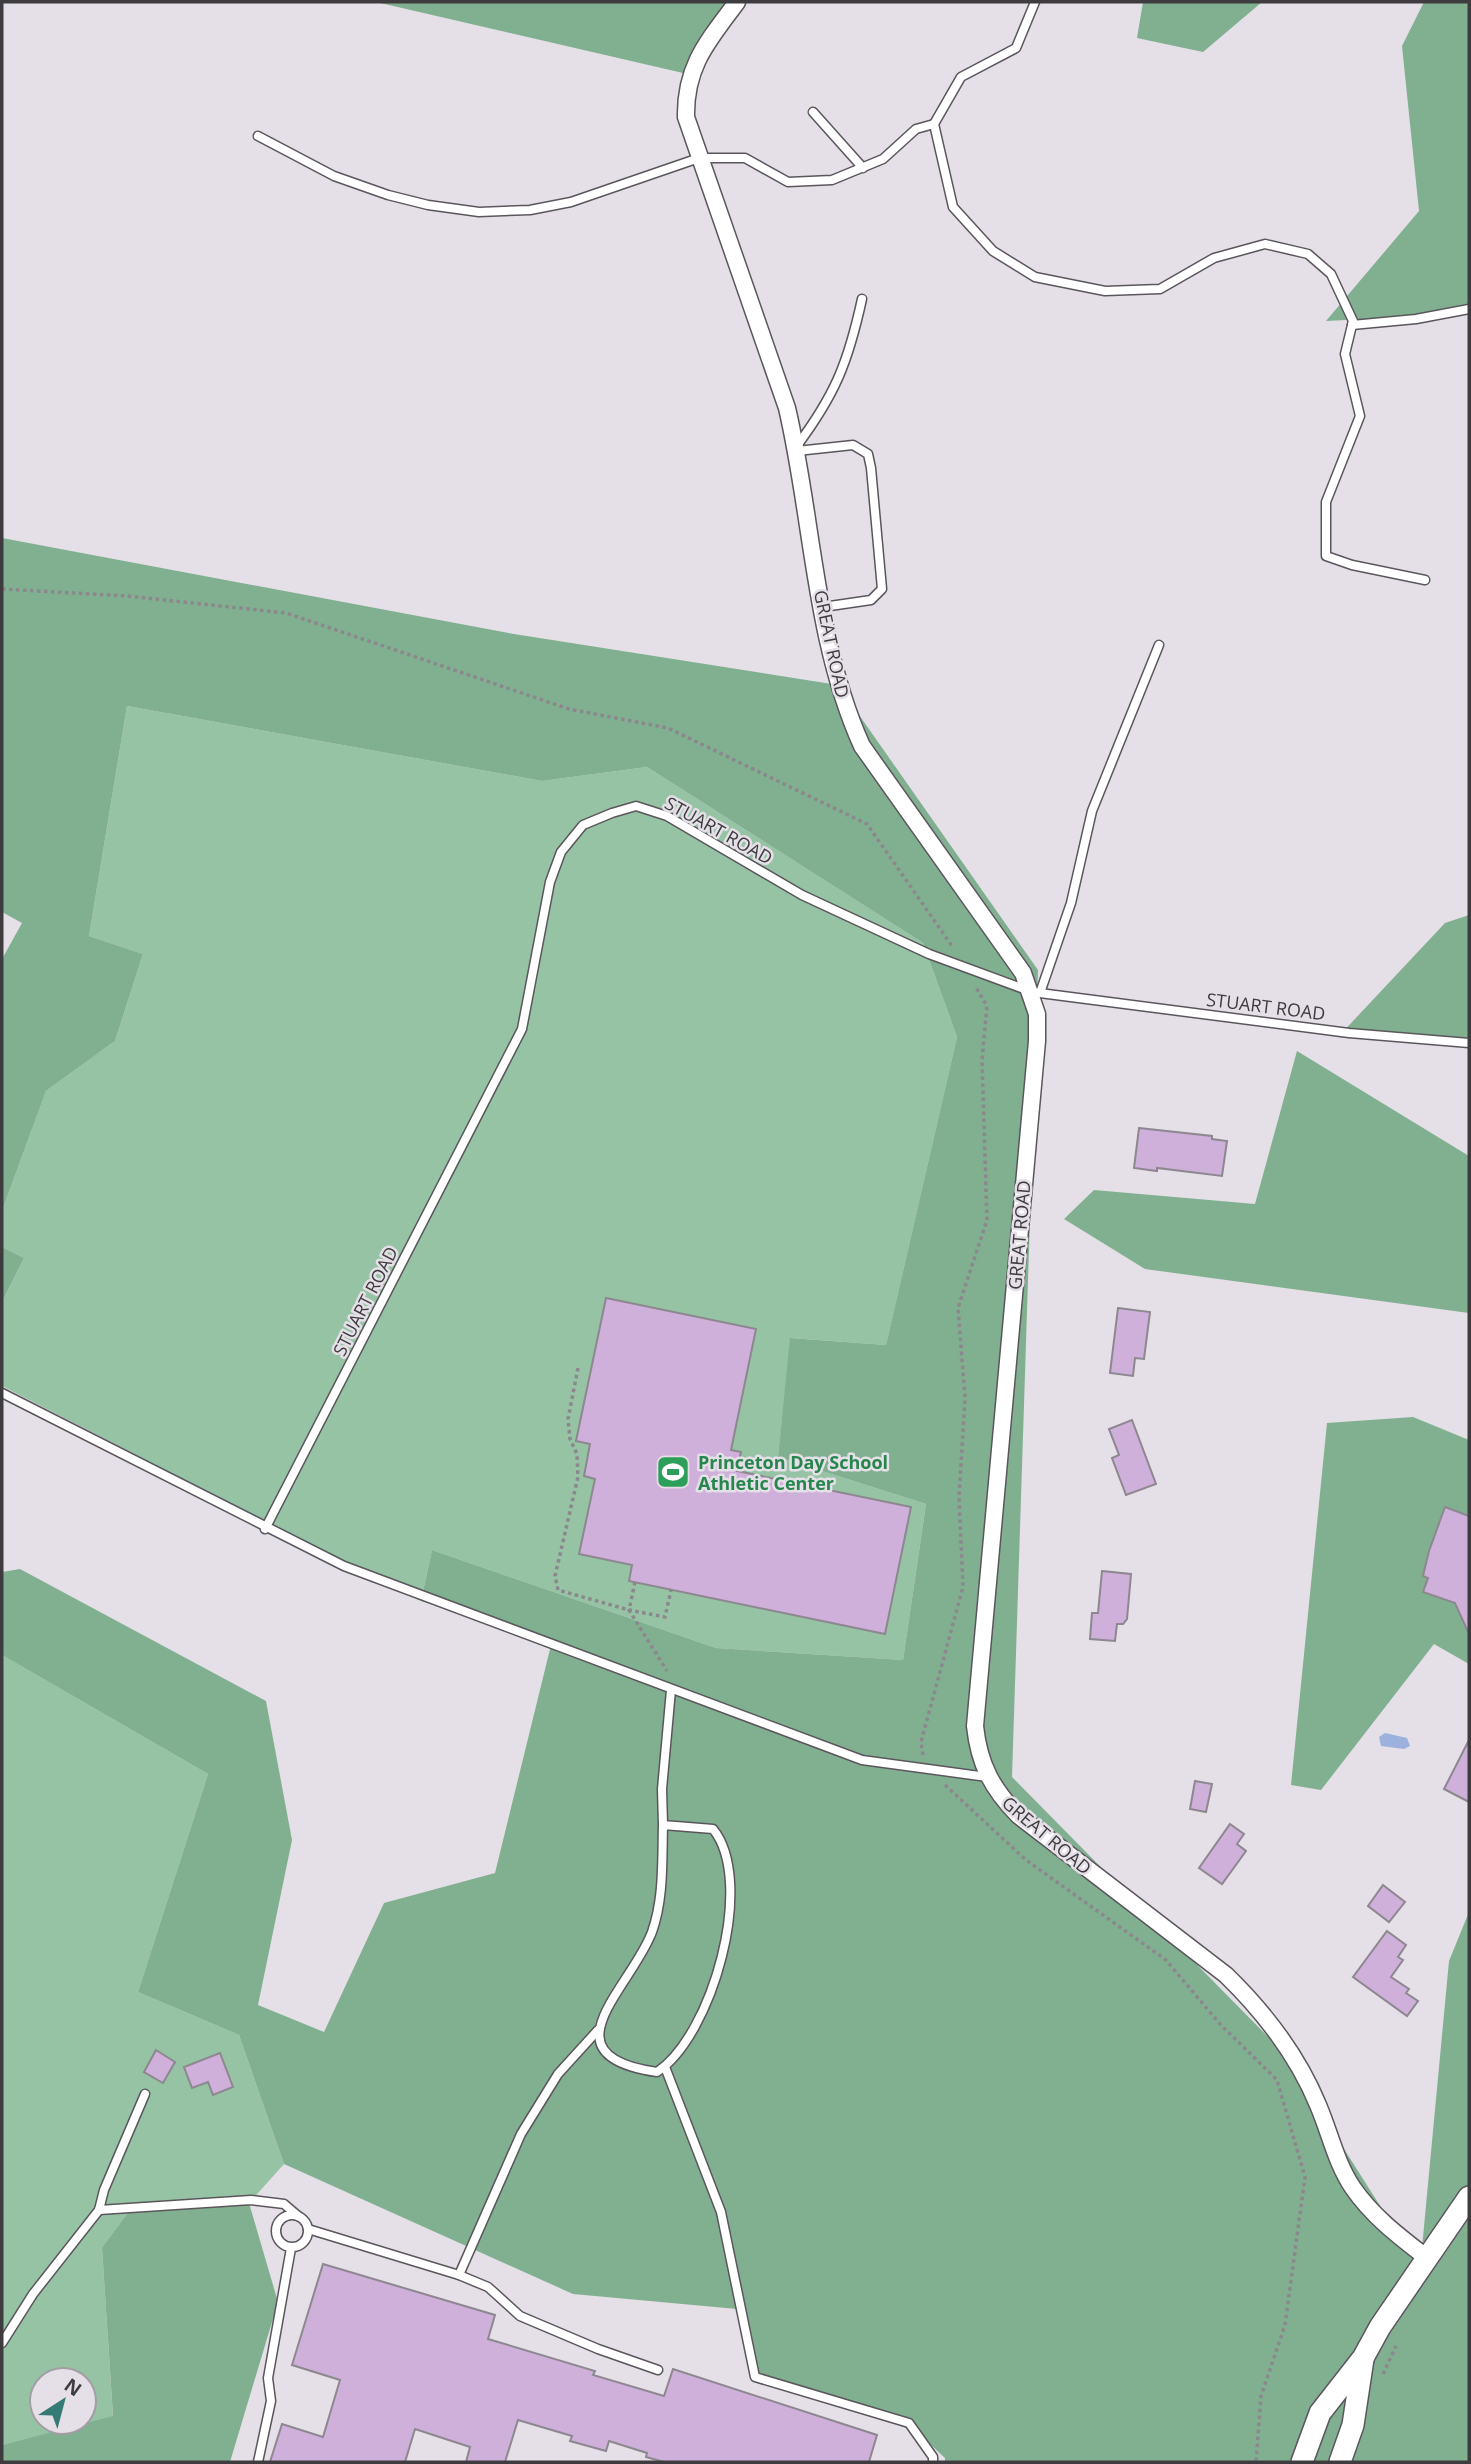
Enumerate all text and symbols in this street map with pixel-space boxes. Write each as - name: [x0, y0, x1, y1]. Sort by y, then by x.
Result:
- street label: GREAT ROAD: [809, 588, 855, 700]
- street label: STUART ROAD: [661, 791, 777, 869]
- street label: STUART ROAD: [1205, 987, 1327, 1025]
- street label: GREAT ROAD: [1002, 1179, 1036, 1291]
- street label: STUART ROAD: [327, 1242, 403, 1360]
- place label: Princeton Day School Athletic Center: [698, 1450, 888, 1495]
- sports icon: Princeton Day School Athletic Center: [654, 1453, 692, 1491]
- street label: GREAT ROAD: [997, 1791, 1097, 1879]
- north arrow: [28, 2366, 98, 2436]
- text: N: [59, 2372, 87, 2402]

